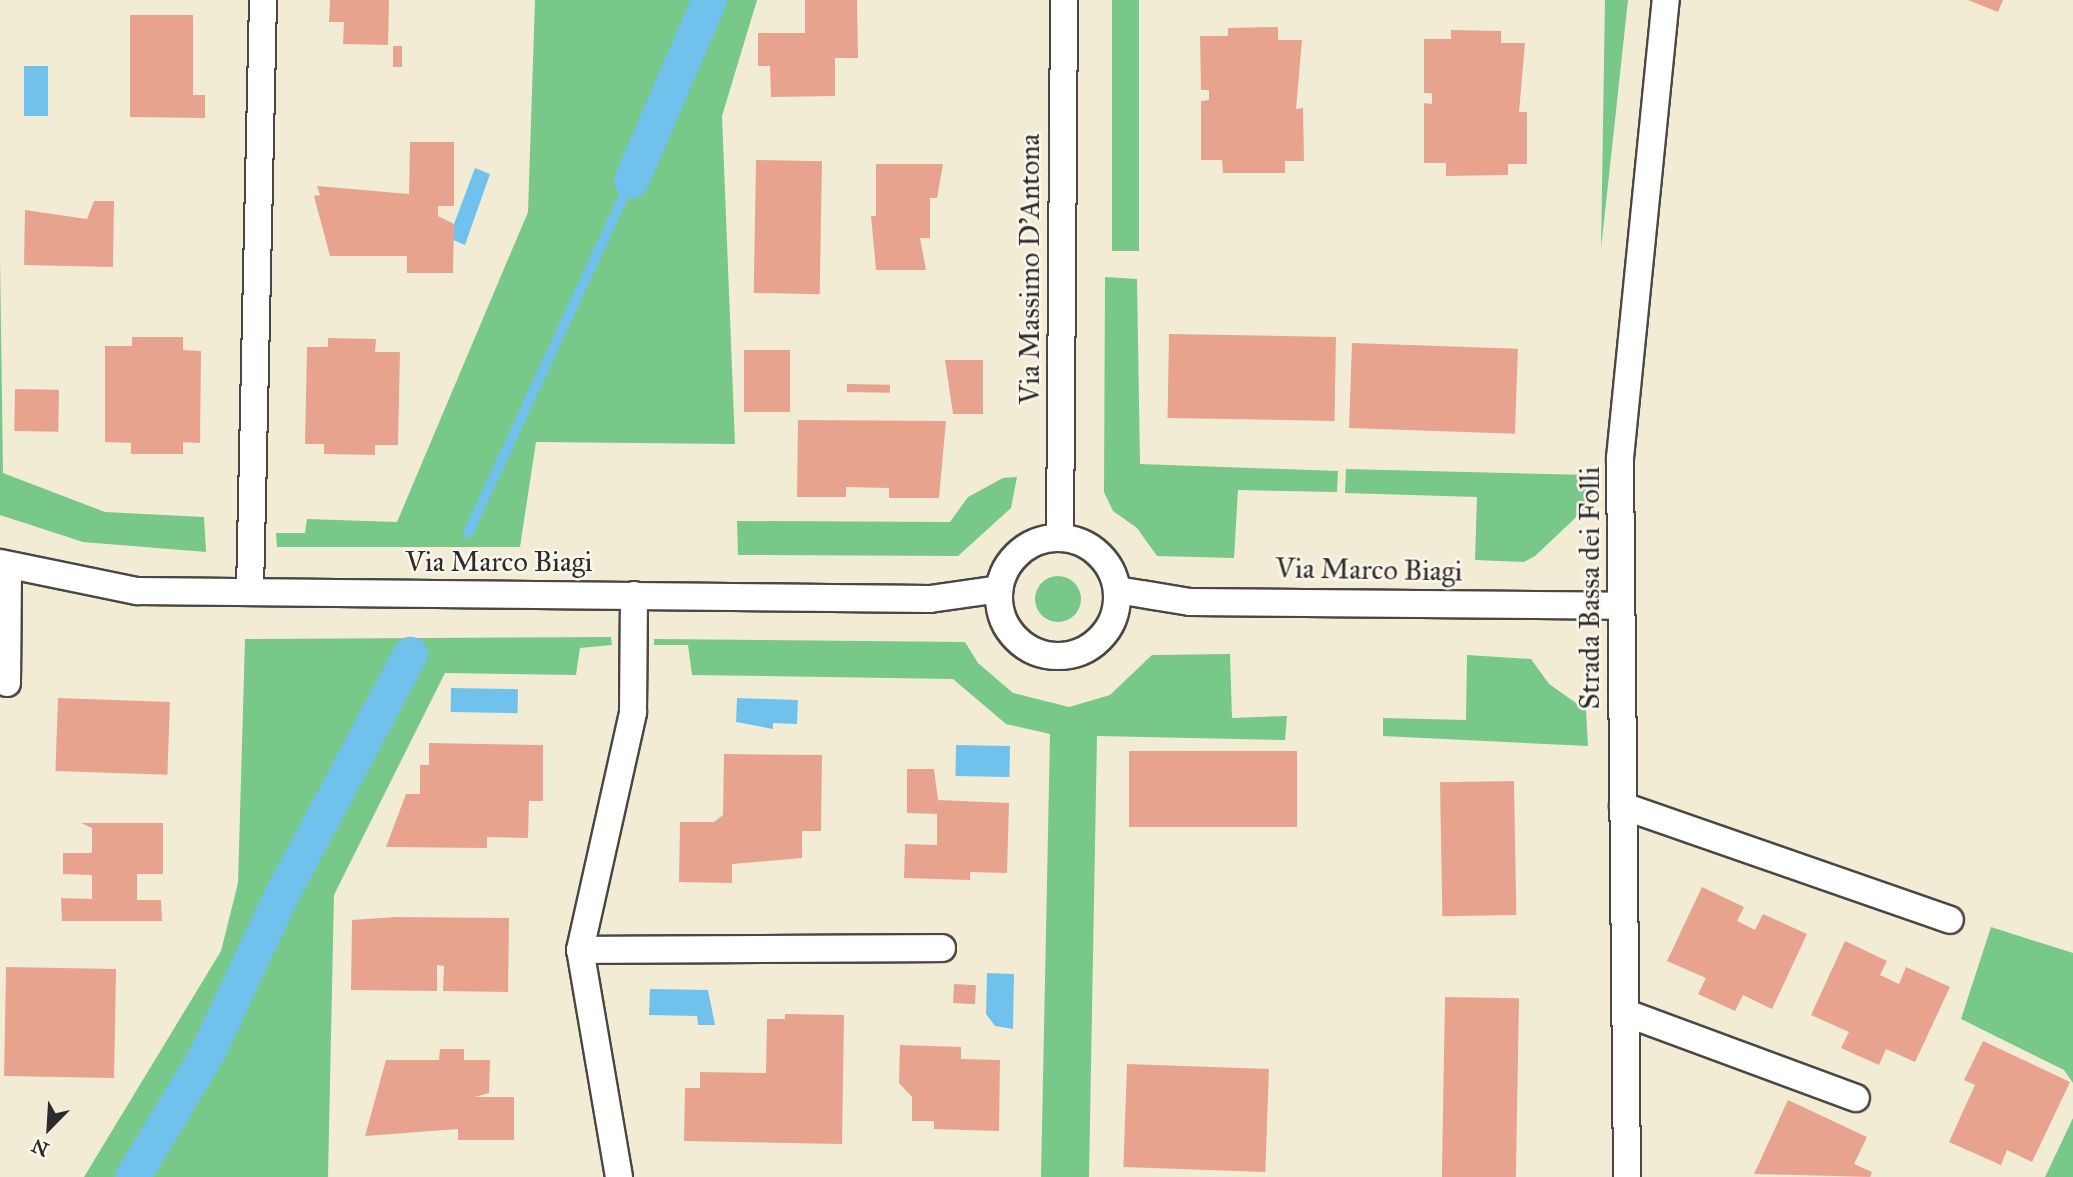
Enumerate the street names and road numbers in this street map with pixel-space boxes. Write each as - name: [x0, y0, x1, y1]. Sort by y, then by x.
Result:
- street label: Via Massimo D'Antona: [1013, 134, 1047, 404]
- street label: Strada Bassa dei Folli: [1573, 466, 1607, 710]
- street label: Via Marco Biagi: [406, 545, 592, 579]
- street label: Via Marco Biagi: [1275, 552, 1463, 588]

